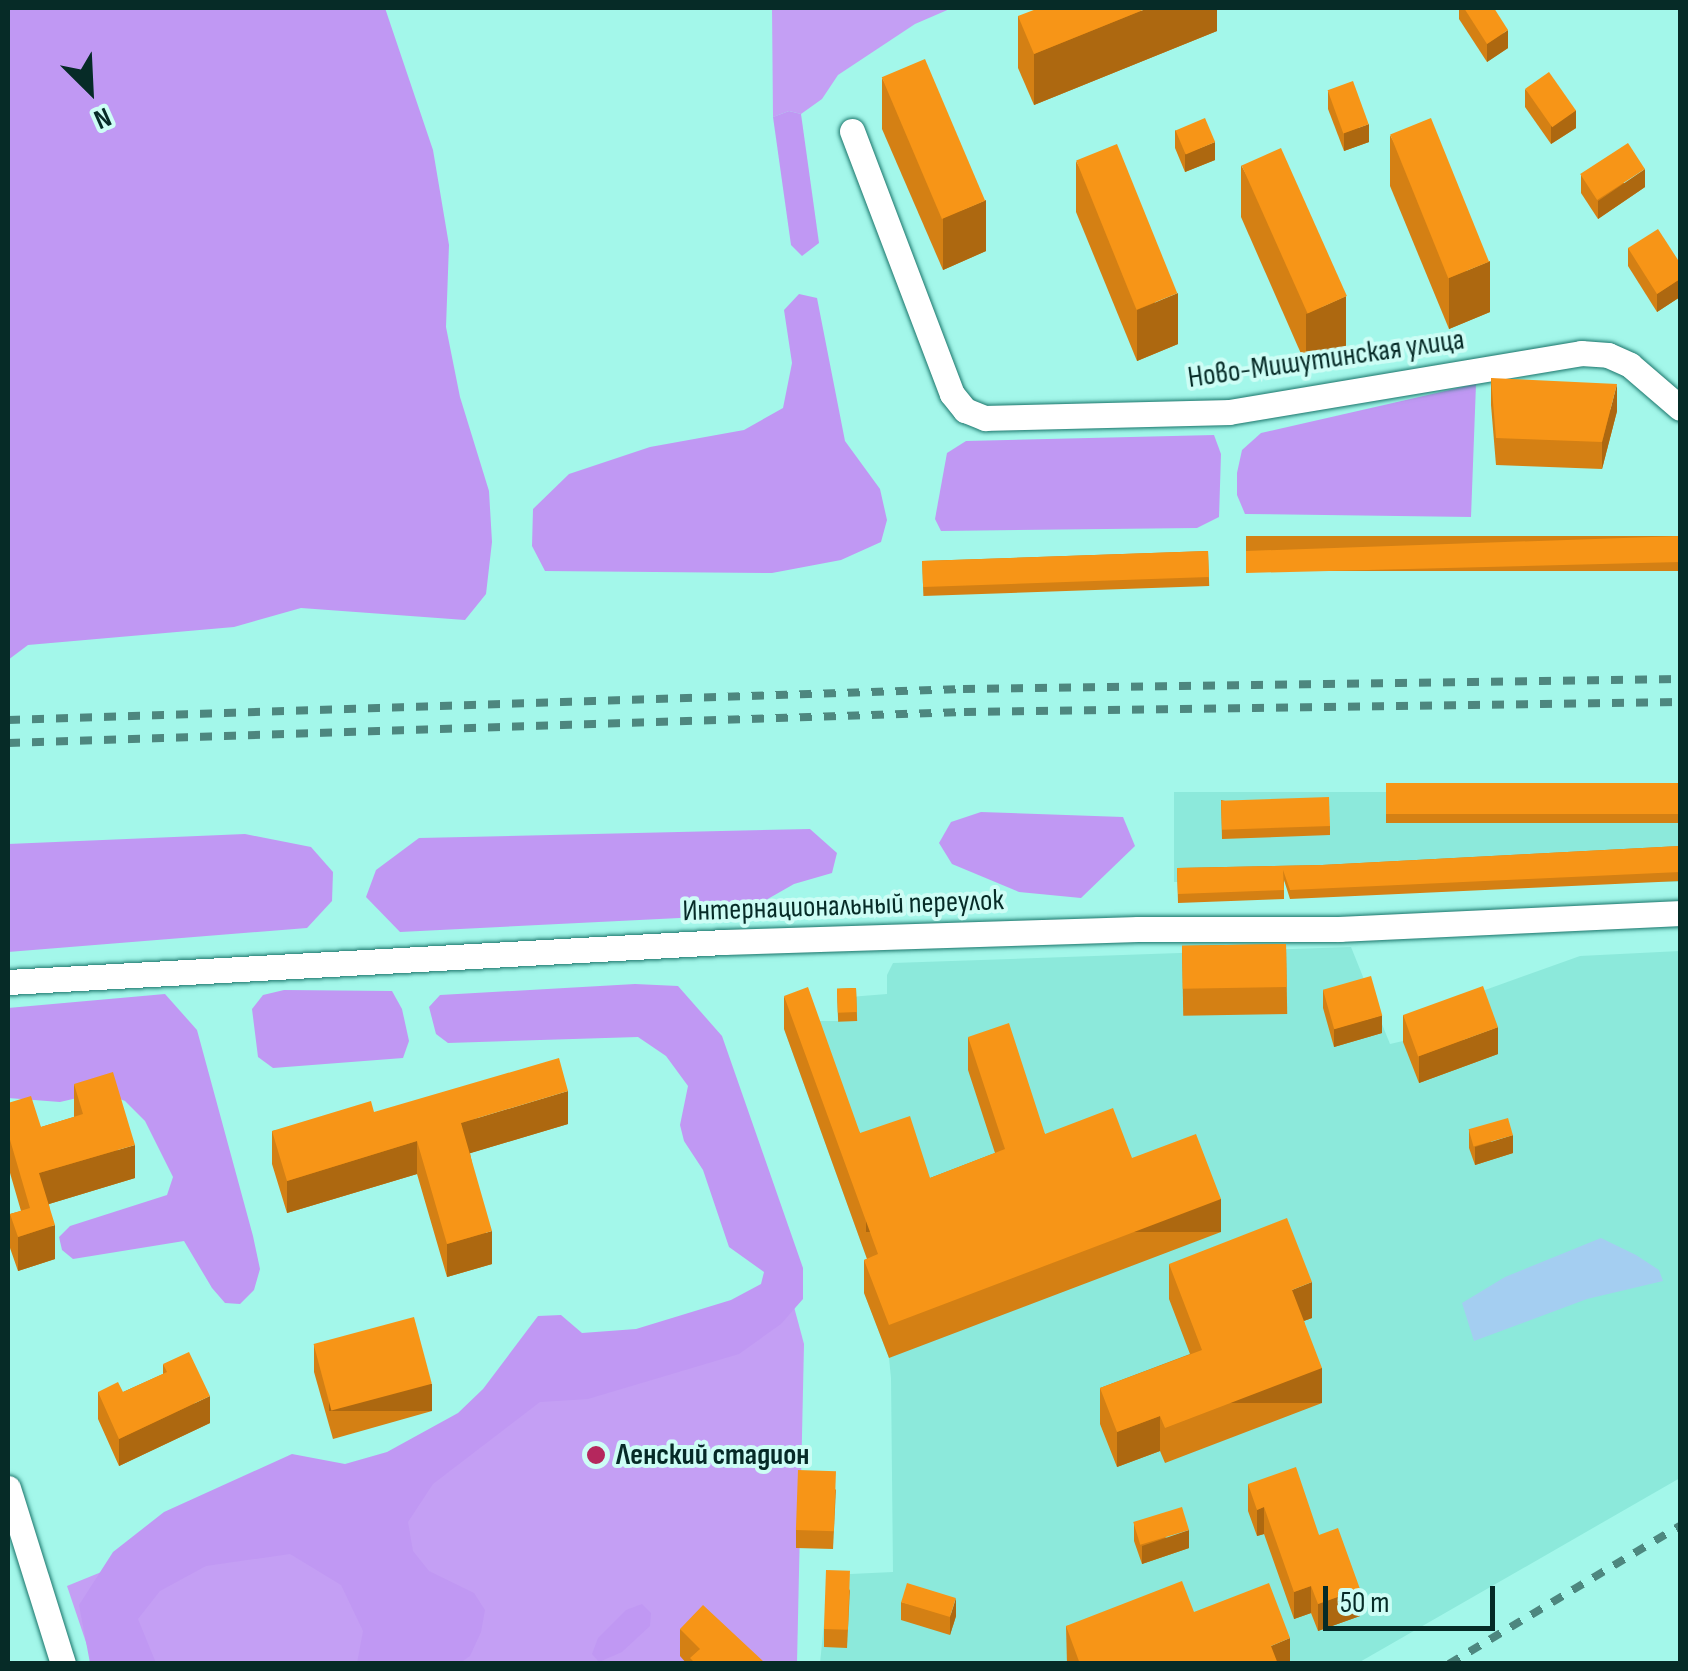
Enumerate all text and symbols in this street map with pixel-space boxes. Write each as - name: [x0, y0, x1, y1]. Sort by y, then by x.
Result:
- north arrow: [40, 40, 140, 140]
- text: N: [89, 100, 116, 136]
- street label: Ново-Мишутинская улица: [1185, 322, 1467, 396]
- street label: Интернациональный переулок: [682, 882, 1004, 930]
- place label: Ленский стадион: [616, 1437, 809, 1473]
- marker: Ленский стадион: [585, 1444, 607, 1466]
- scale bar: [1328, 1566, 1500, 1628]
- text: 50 m: [1340, 1585, 1389, 1621]

